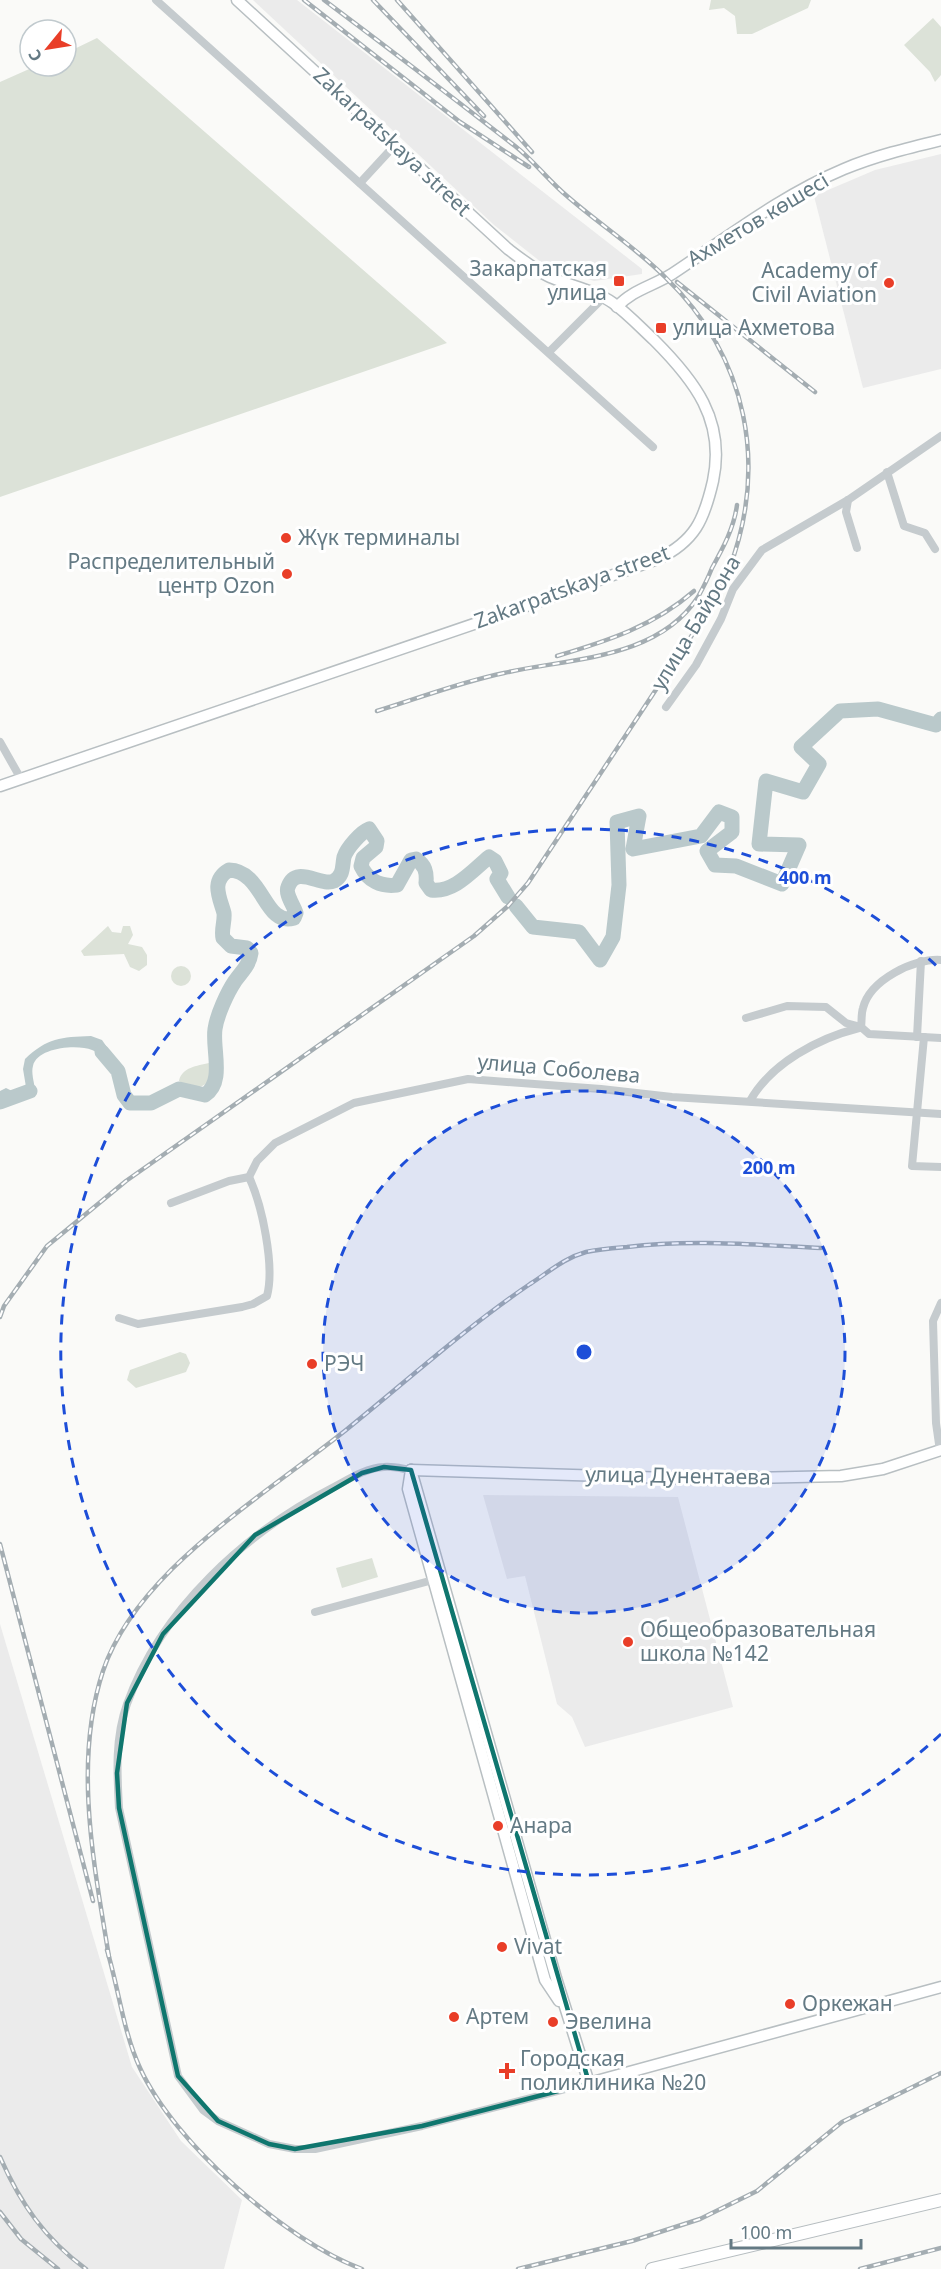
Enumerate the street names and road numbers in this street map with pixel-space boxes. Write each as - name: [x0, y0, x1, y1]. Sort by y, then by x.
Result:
- street label: Zakarpatskaya street: [308, 61, 478, 222]
- street label: Ахметов көшесі: [681, 166, 833, 272]
- street label: Zakarpatskaya street: [470, 538, 674, 634]
- street label: улица Байрона: [644, 550, 746, 695]
- street label: улица Соболева: [477, 1047, 642, 1089]
- street label: улица Дунентаева: [585, 1459, 771, 1491]

